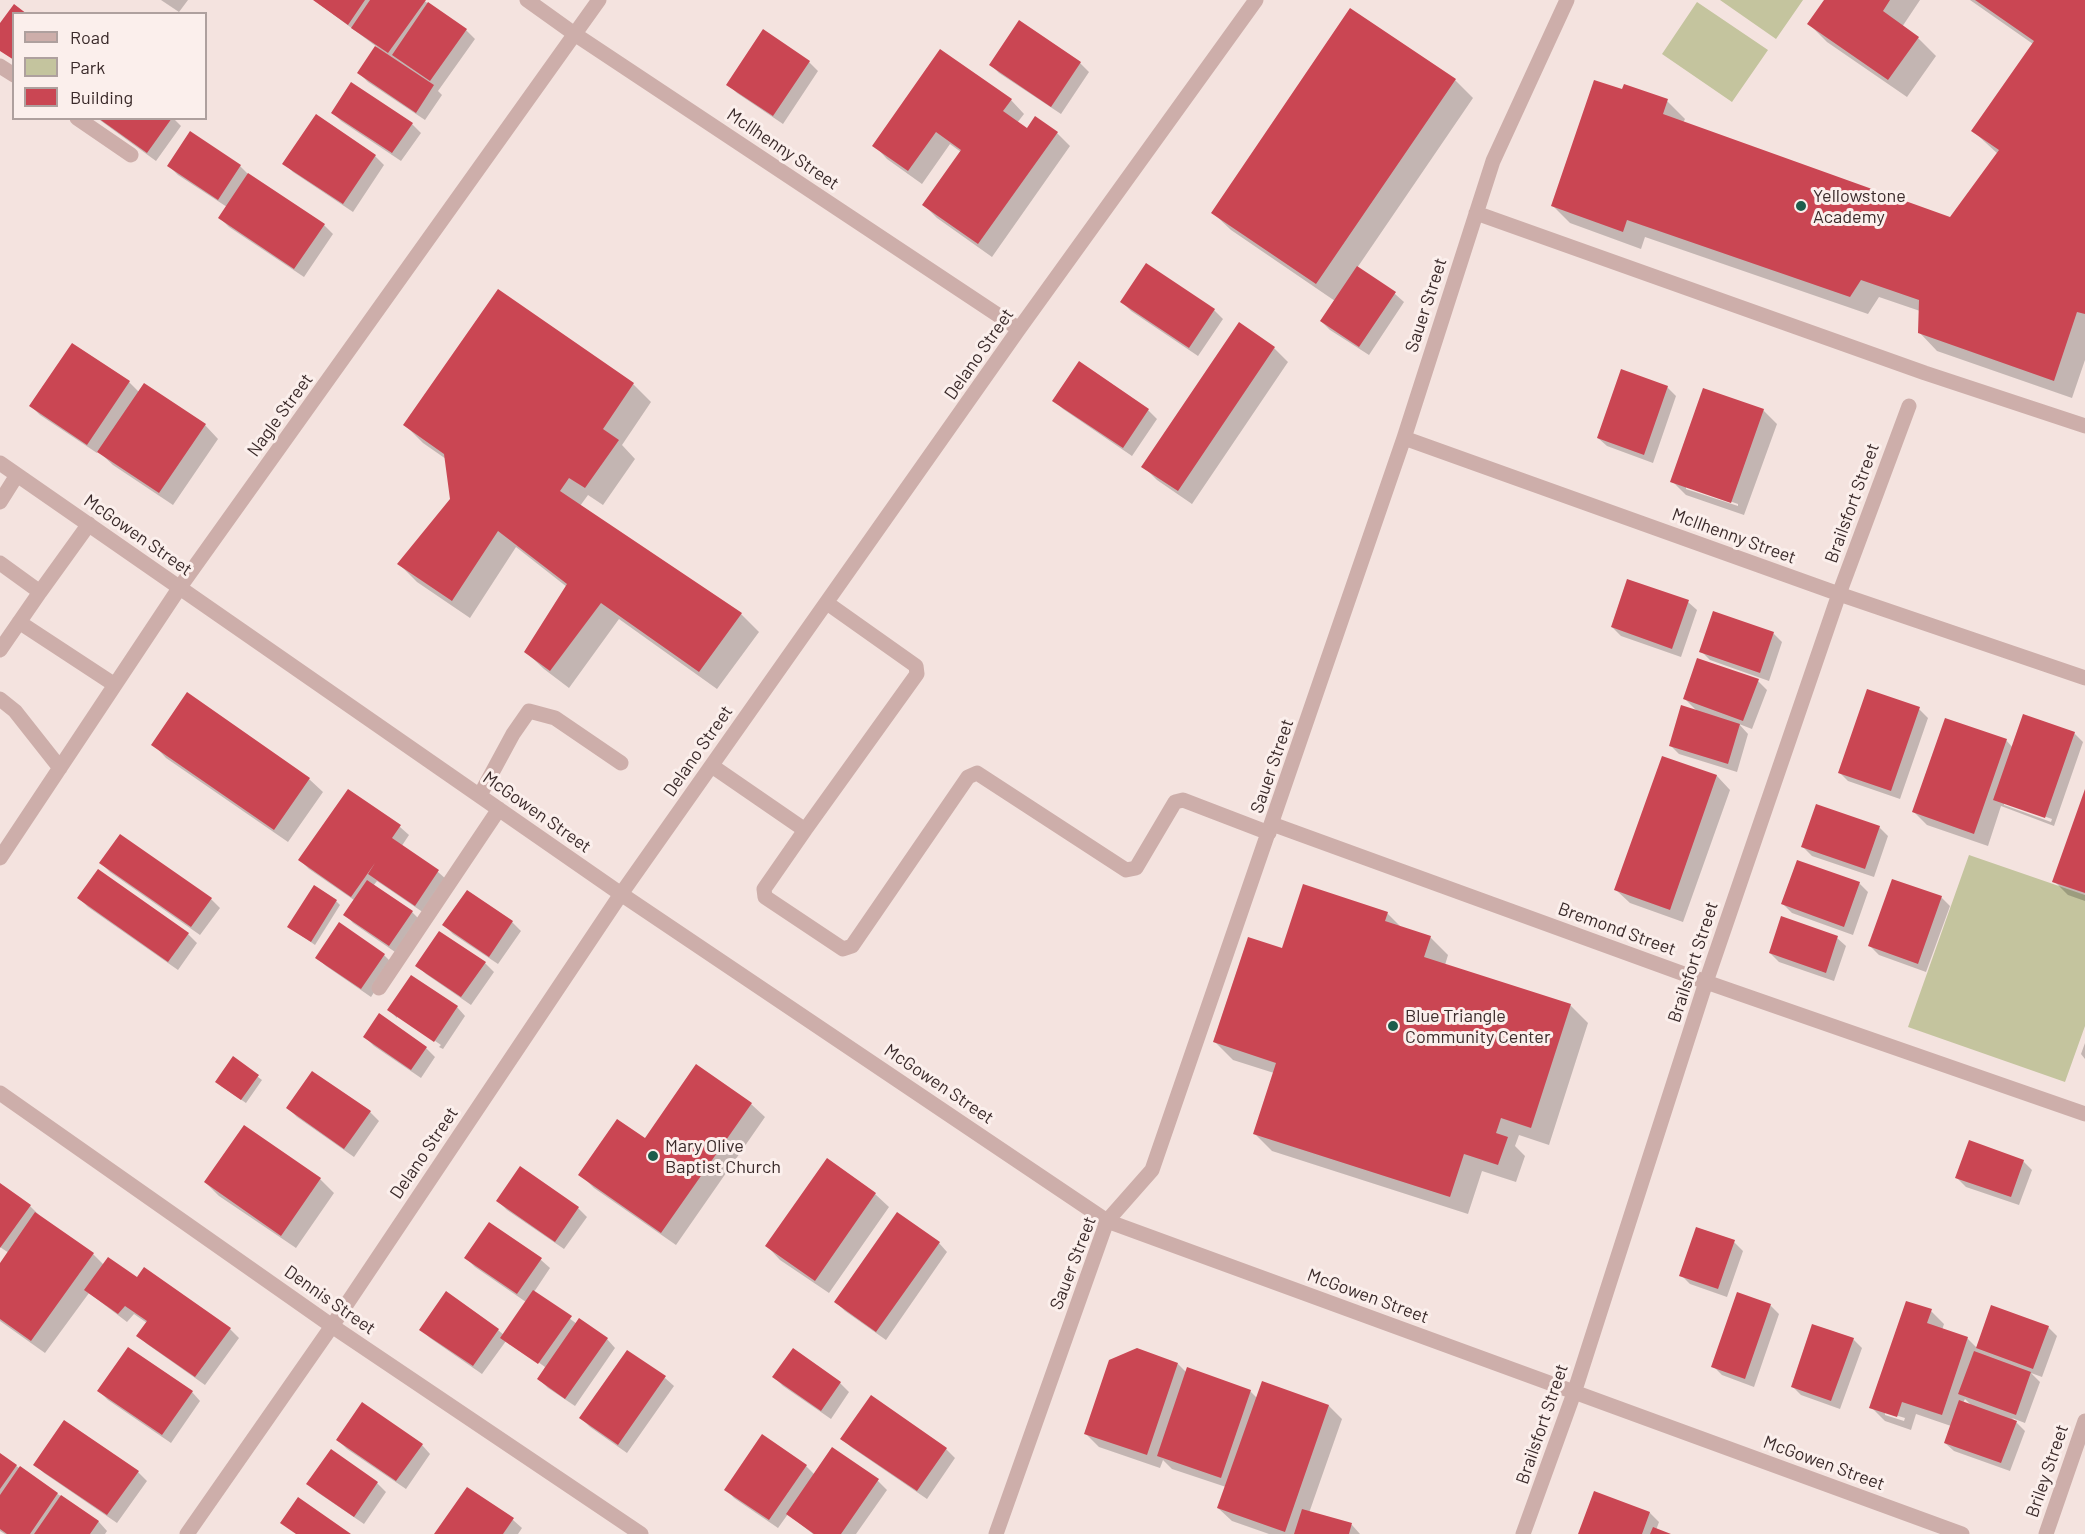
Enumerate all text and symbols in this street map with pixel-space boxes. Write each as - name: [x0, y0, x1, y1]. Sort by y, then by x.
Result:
- legend: [12, 12, 207, 120]
- text: Road: [70, 26, 110, 48]
- text: Park: [70, 56, 105, 78]
- text: Building: [70, 86, 133, 108]
- street label: McIlhenny Street: [723, 104, 843, 194]
- place label: Yellowstone Academy: [1813, 185, 1906, 228]
- marker: Yellowstone Academy: [1794, 199, 1808, 213]
- street label: Sauer Street: [1401, 255, 1451, 355]
- street label: Delano Street: [940, 304, 1018, 404]
- street label: Nagle Street: [243, 369, 317, 461]
- street label: Brailsfort Street: [1820, 440, 1884, 566]
- street label: McGowen Street: [80, 490, 196, 580]
- street label: McIlhenny Street: [1669, 504, 1799, 568]
- street label: Delano Street: [659, 701, 737, 801]
- street label: Sauer Street: [1246, 716, 1298, 816]
- street label: McGowen Street: [479, 767, 595, 857]
- street label: Bremond Street: [1555, 898, 1679, 960]
- street label: Brailsfort Street: [1663, 899, 1723, 1025]
- place label: Blue Triangle Community Center: [1405, 1005, 1551, 1048]
- marker: Blue Triangle Community Center: [1386, 1019, 1400, 1033]
- street label: McGowen Street: [880, 1039, 998, 1129]
- street label: Delano Street: [385, 1103, 463, 1203]
- place label: Mary Olive Baptist Church: [665, 1135, 781, 1178]
- marker: Mary Olive Baptist Church: [646, 1149, 660, 1163]
- street label: Sauer Street: [1045, 1213, 1101, 1313]
- street label: Dennis Street: [280, 1261, 380, 1339]
- street label: McGowen Street: [1304, 1264, 1432, 1328]
- street label: Brailsfort Street: [1511, 1361, 1573, 1487]
- street label: Briley Street: [2021, 1422, 2073, 1520]
- street label: McGowen Street: [1760, 1431, 1888, 1495]

